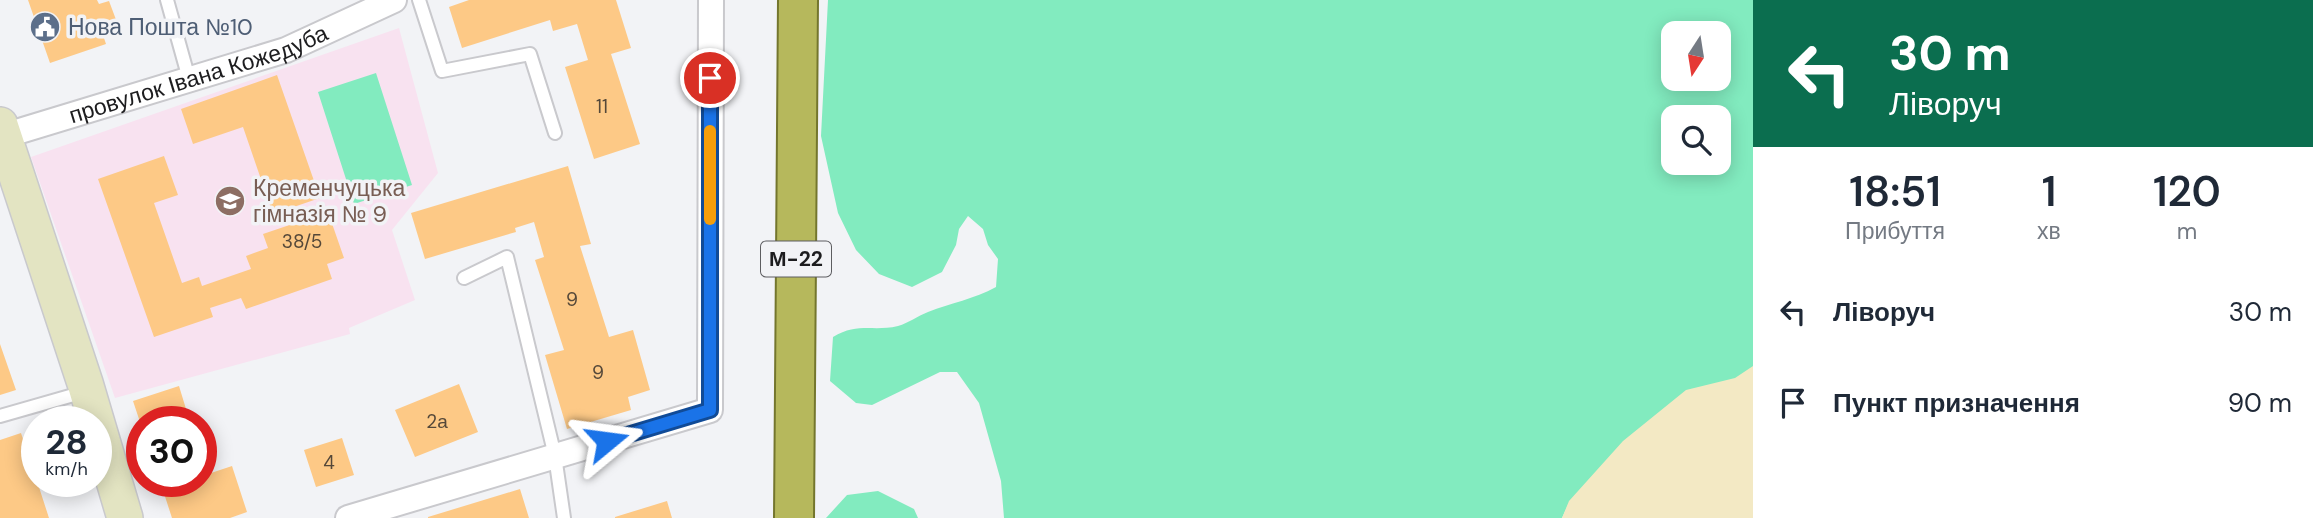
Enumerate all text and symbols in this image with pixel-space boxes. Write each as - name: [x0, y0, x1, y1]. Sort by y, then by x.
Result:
- public building icon: Нова Пошта №10: [28, 10, 62, 44]
- place label: Нова Пошта №10: [68, 12, 253, 42]
- street label: провулок Івана Кожедуба: [65, 18, 333, 130]
- north arrow: [1661, 21, 1731, 91]
- map controls: [1661, 21, 1731, 175]
- text: 30 m: [1889, 21, 2011, 85]
- icon: left: [1774, 28, 1865, 119]
- pin: [680, 48, 740, 108]
- icon: arrive: [691, 59, 729, 97]
- text: Ліворуч: [1889, 83, 2002, 125]
- house number: 11: [596, 94, 608, 119]
- button: search: [1661, 105, 1731, 175]
- text: 18:51: [1849, 164, 1941, 219]
- text: 1: [2042, 164, 2056, 219]
- text: 120: [2153, 164, 2221, 219]
- place label: Кременчуцька гімназія № 9: [253, 173, 405, 229]
- school or university icon: Кременчуцька гімназія № 9: [213, 184, 247, 218]
- text: Прибуття: [1845, 216, 1945, 246]
- text: хв: [2037, 216, 2061, 246]
- text: m: [2177, 216, 2197, 246]
- house number: 38/5: [282, 229, 322, 254]
- road number: М-22: [761, 242, 831, 276]
- house number: 9: [566, 287, 578, 312]
- icon: left: [1774, 293, 1812, 331]
- text: Ліворуч: [1833, 295, 1935, 329]
- text: 30 m: [2229, 295, 2292, 329]
- house number: 9: [592, 360, 604, 385]
- icon: arrive: [1774, 384, 1812, 422]
- text: Пункт призначення: [1833, 386, 2080, 420]
- text: 90 m: [2228, 386, 2292, 420]
- position arrow: [570, 404, 644, 478]
- speed limit sign: 30: [126, 406, 217, 497]
- house number: 2а: [426, 409, 448, 434]
- text: 28: [45, 419, 88, 465]
- house number: 4: [323, 450, 335, 475]
- text: km/h: [45, 457, 88, 481]

